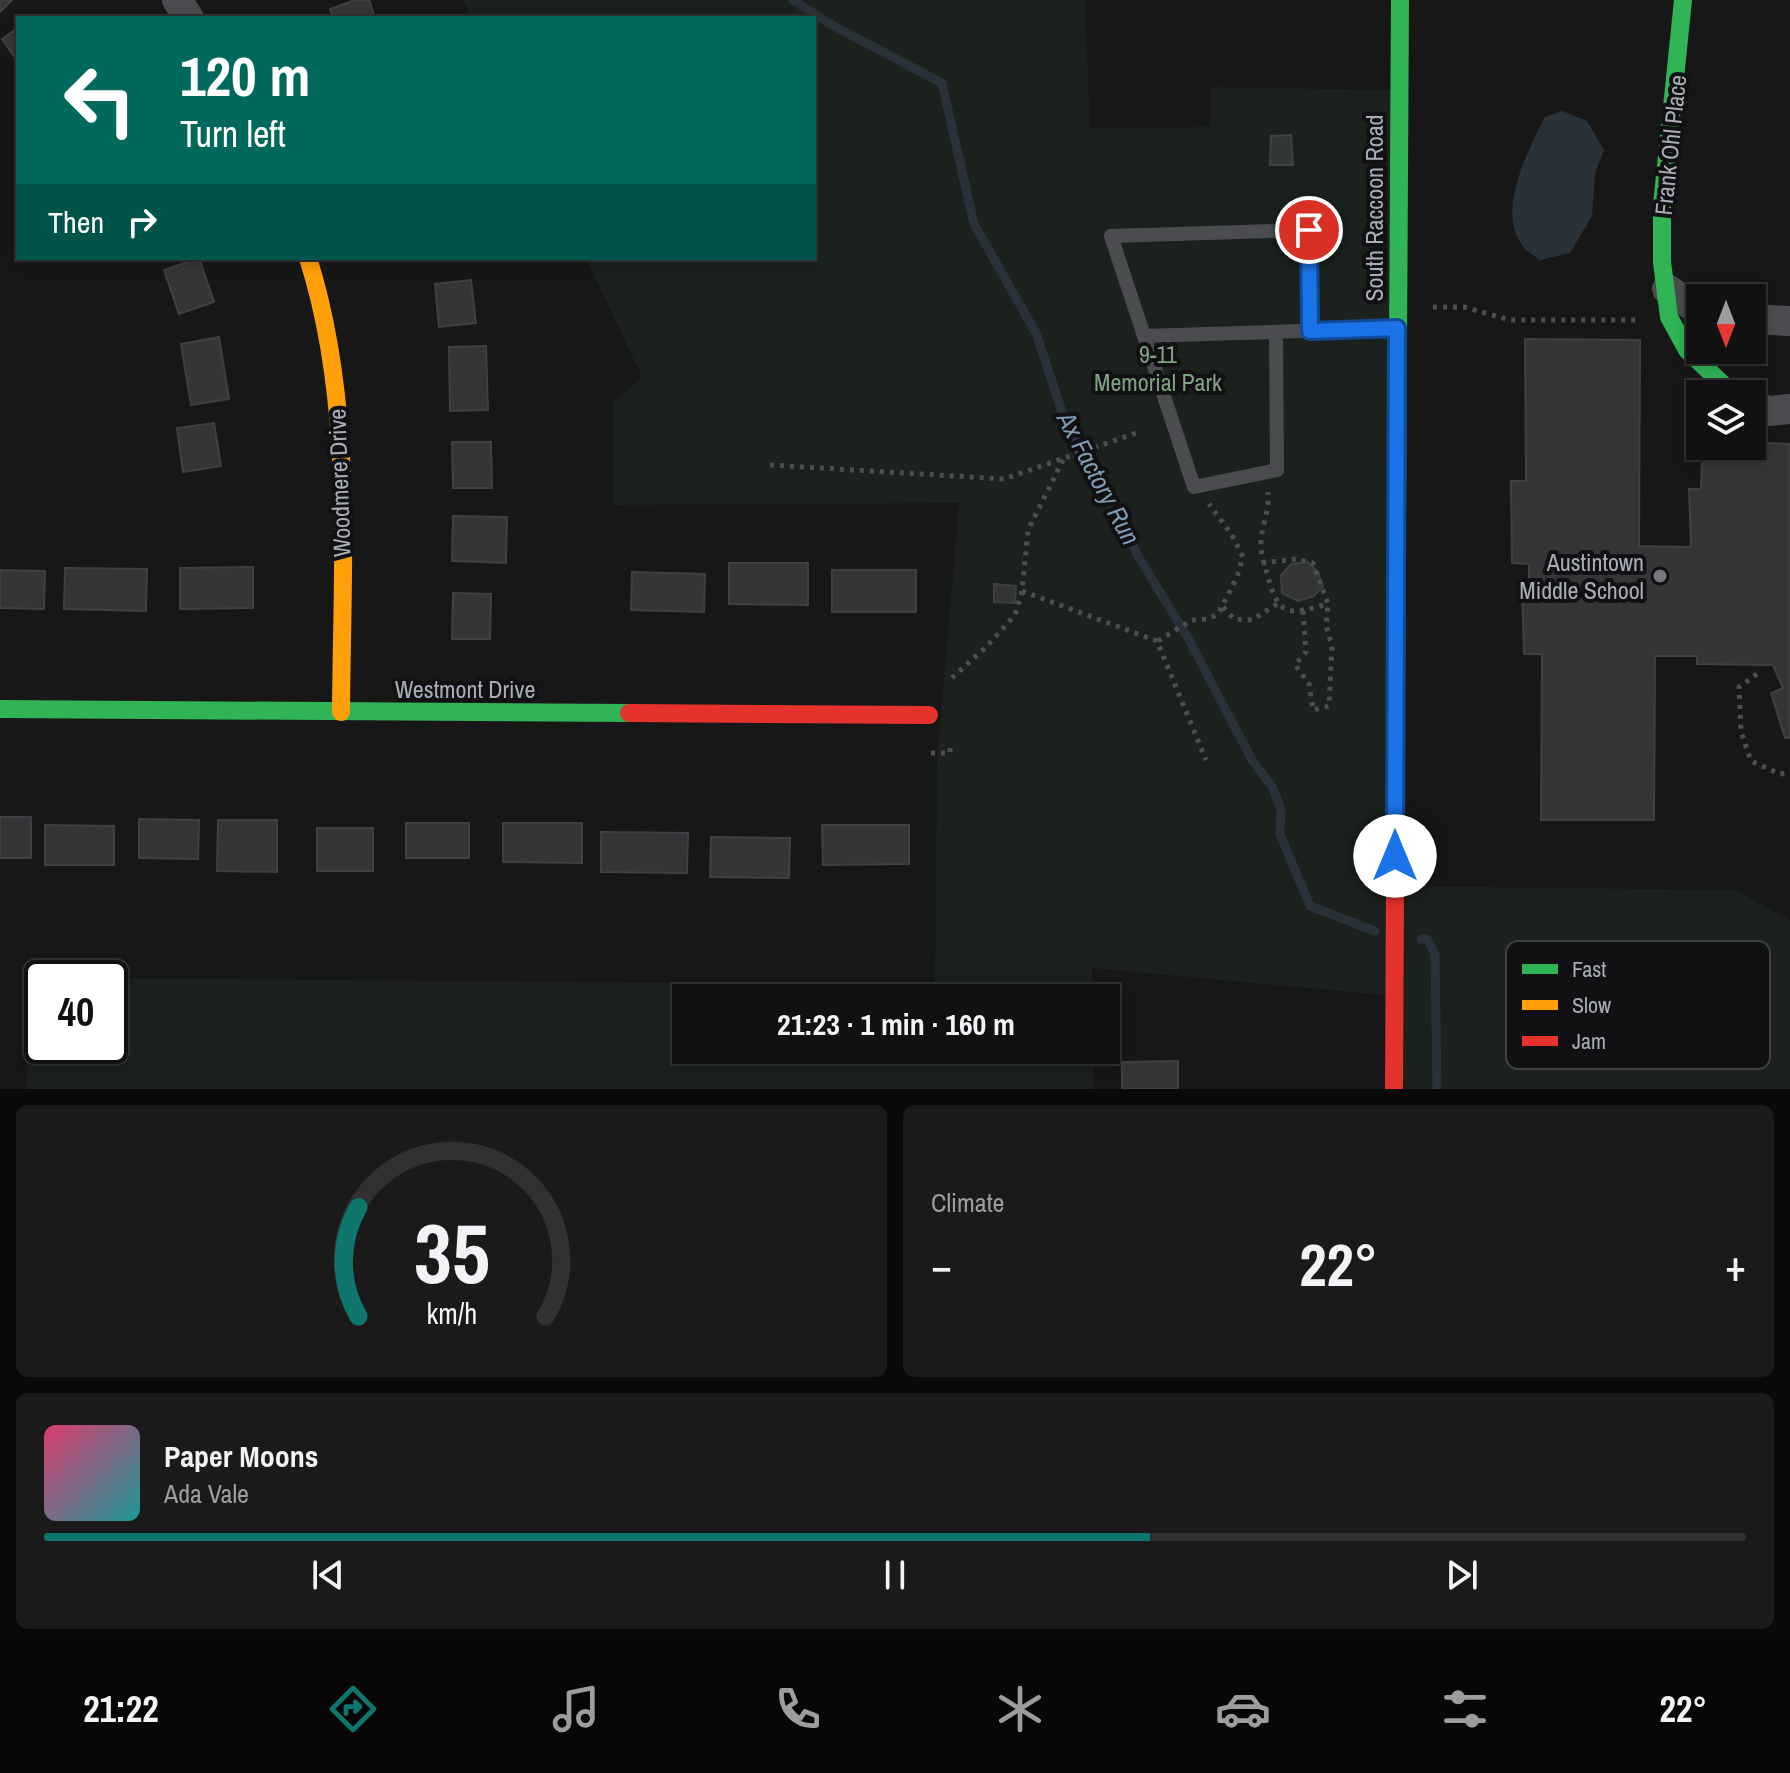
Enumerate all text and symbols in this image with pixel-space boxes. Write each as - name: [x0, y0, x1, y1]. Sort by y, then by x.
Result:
- text: 120 m: [180, 38, 310, 113]
- icon: left: [48, 48, 152, 152]
- street label: Frank Ohl Place: [1647, 73, 1693, 217]
- text: Turn left: [180, 110, 286, 158]
- street label: South Raccoon Road: [1358, 114, 1390, 302]
- pin: [1275, 196, 1343, 264]
- icon: right: [120, 200, 164, 244]
- text: Then: [48, 202, 104, 242]
- icon: arrive: [1287, 208, 1331, 252]
- north arrow: [1686, 284, 1766, 364]
- map controls: [1686, 284, 1766, 460]
- park label: 9-11 Memorial Park: [1094, 338, 1222, 398]
- button: layers: [1686, 380, 1766, 460]
- water label: Ax Factory Run: [1049, 404, 1149, 551]
- street label: Woodmere Drive: [320, 408, 358, 558]
- place label: Austintown Middle School: [1519, 546, 1644, 606]
- marker: Austintown Middle School: [1651, 567, 1669, 585]
- street label: Westmont Drive: [395, 673, 535, 705]
- position arrow: [1353, 814, 1437, 898]
- legend: [1506, 941, 1770, 1069]
- text: Fast: [1572, 954, 1606, 984]
- speed limit sign: 40: [24, 960, 128, 1064]
- text: Slow: [1572, 990, 1611, 1020]
- text: 21:23 · 1 min · 160 m: [777, 1004, 1015, 1044]
- text: Jam: [1572, 1026, 1606, 1056]
- text: Climate: [931, 1185, 1004, 1220]
- text: 35: [414, 1197, 489, 1309]
- text: 22°: [1299, 1224, 1378, 1305]
- text: −: [931, 1235, 952, 1295]
- text: +: [1725, 1235, 1746, 1295]
- text: km/h: [426, 1294, 477, 1333]
- text: Paper Moons: [164, 1436, 318, 1476]
- text: Ada Vale: [164, 1476, 249, 1511]
- icon: previous: [306, 1553, 350, 1597]
- icon: pause: [873, 1553, 917, 1597]
- icon: next: [1440, 1553, 1484, 1597]
- icon: directions: [325, 1681, 381, 1737]
- icon: music: [548, 1681, 604, 1737]
- icon: phone: [770, 1681, 826, 1737]
- icon: climate: [992, 1681, 1048, 1737]
- icon: car: [1215, 1681, 1271, 1737]
- icon: filters: [1437, 1681, 1493, 1737]
- text: 21:22: [83, 1685, 159, 1733]
- text: 22°: [1660, 1685, 1707, 1733]

